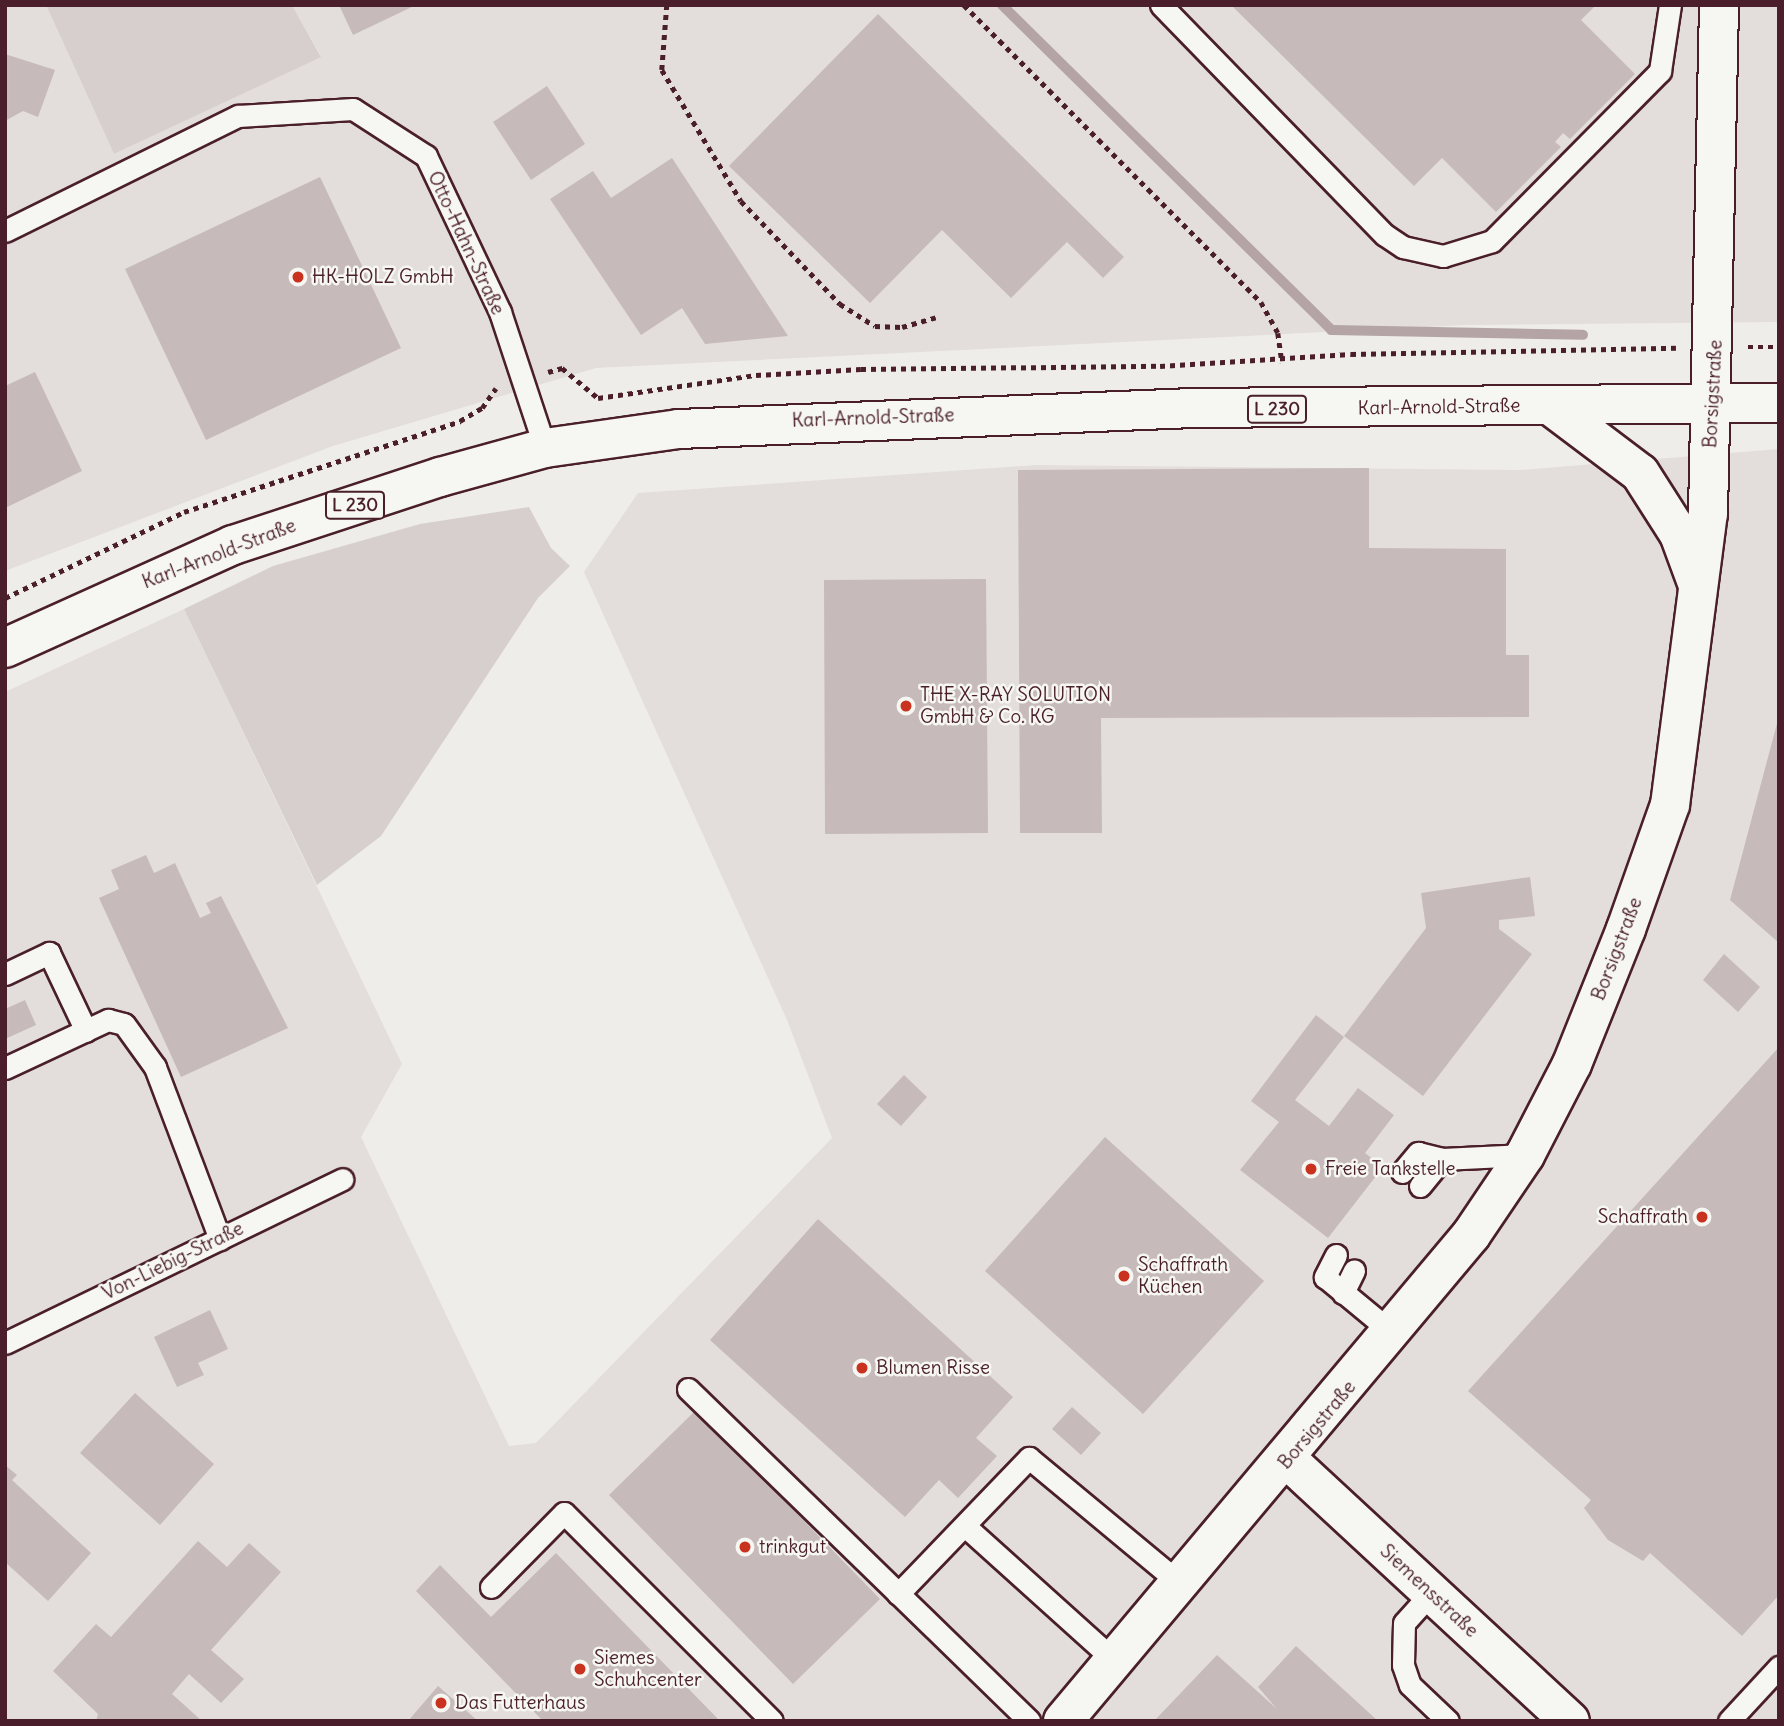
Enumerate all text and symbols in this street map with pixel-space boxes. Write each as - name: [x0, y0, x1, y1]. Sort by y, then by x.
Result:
- street label: Otto-Hahn-Straße: [423, 168, 509, 318]
- place label: HK-HOLZ GmbH: [312, 266, 454, 288]
- marker: HK-HOLZ GmbH: [290, 269, 306, 285]
- street label: Borsigstraße: [1699, 339, 1727, 449]
- road number: L 230: [1246, 394, 1308, 424]
- street label: Karl-Arnold-Straße: [1358, 394, 1520, 420]
- street label: Karl-Arnold-Straße: [791, 404, 955, 432]
- road number: L 230: [324, 490, 386, 520]
- street label: Karl-Arnold-Straße: [139, 514, 299, 594]
- place label: THE X-RAY SOLUTION GmbH & Co. KG: [920, 684, 1111, 728]
- marker: THE X-RAY SOLUTION GmbH & Co. KG: [898, 698, 914, 714]
- street label: Borsigstraße: [1587, 894, 1647, 1004]
- place label: Freie Tankstelle: [1325, 1158, 1455, 1180]
- marker: Freie Tankstelle: [1303, 1161, 1319, 1177]
- place label: Schaffrath: [1598, 1206, 1688, 1228]
- marker: Schaffrath: [1694, 1209, 1710, 1225]
- street label: Von-Liebig-Straße: [99, 1217, 247, 1305]
- place label: Schaffrath Küchen: [1138, 1254, 1228, 1298]
- marker: Schaffrath Küchen: [1116, 1268, 1132, 1284]
- place label: Blumen Risse: [876, 1357, 990, 1379]
- marker: Blumen Risse: [854, 1360, 870, 1376]
- street label: Borsigstraße: [1273, 1376, 1361, 1474]
- place label: trinkgut: [759, 1536, 826, 1558]
- marker: trinkgut: [737, 1539, 753, 1555]
- street label: Siemensstraße: [1375, 1540, 1483, 1642]
- place label: Siemes Schuhcenter: [594, 1647, 702, 1691]
- marker: Siemes Schuhcenter: [572, 1661, 588, 1677]
- place label: Das Futterhaus: [455, 1692, 586, 1714]
- marker: Das Futterhaus: [433, 1695, 449, 1711]

